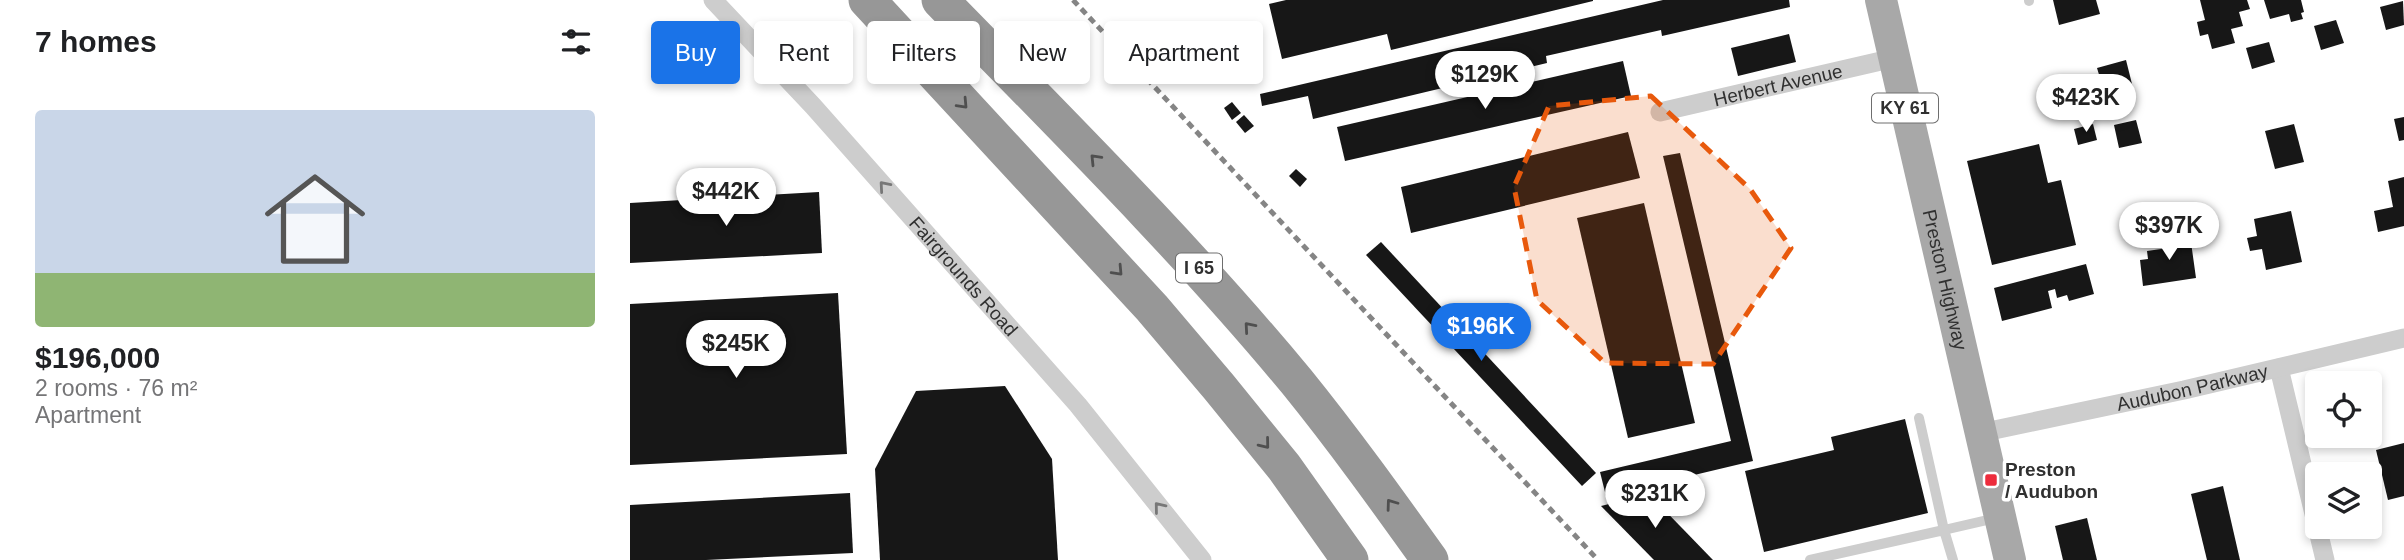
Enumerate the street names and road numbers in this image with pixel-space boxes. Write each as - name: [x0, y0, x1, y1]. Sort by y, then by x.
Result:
- street label: Herbert Avenue: [1711, 60, 1844, 110]
- road number: KY 61: [1872, 94, 1938, 122]
- street label: Preston Highway: [1919, 207, 1972, 353]
- street label: Fairgrounds Road: [905, 212, 1022, 340]
- road number: I 65: [1176, 254, 1222, 282]
- street label: Audubon Parkway: [2115, 360, 2270, 414]

